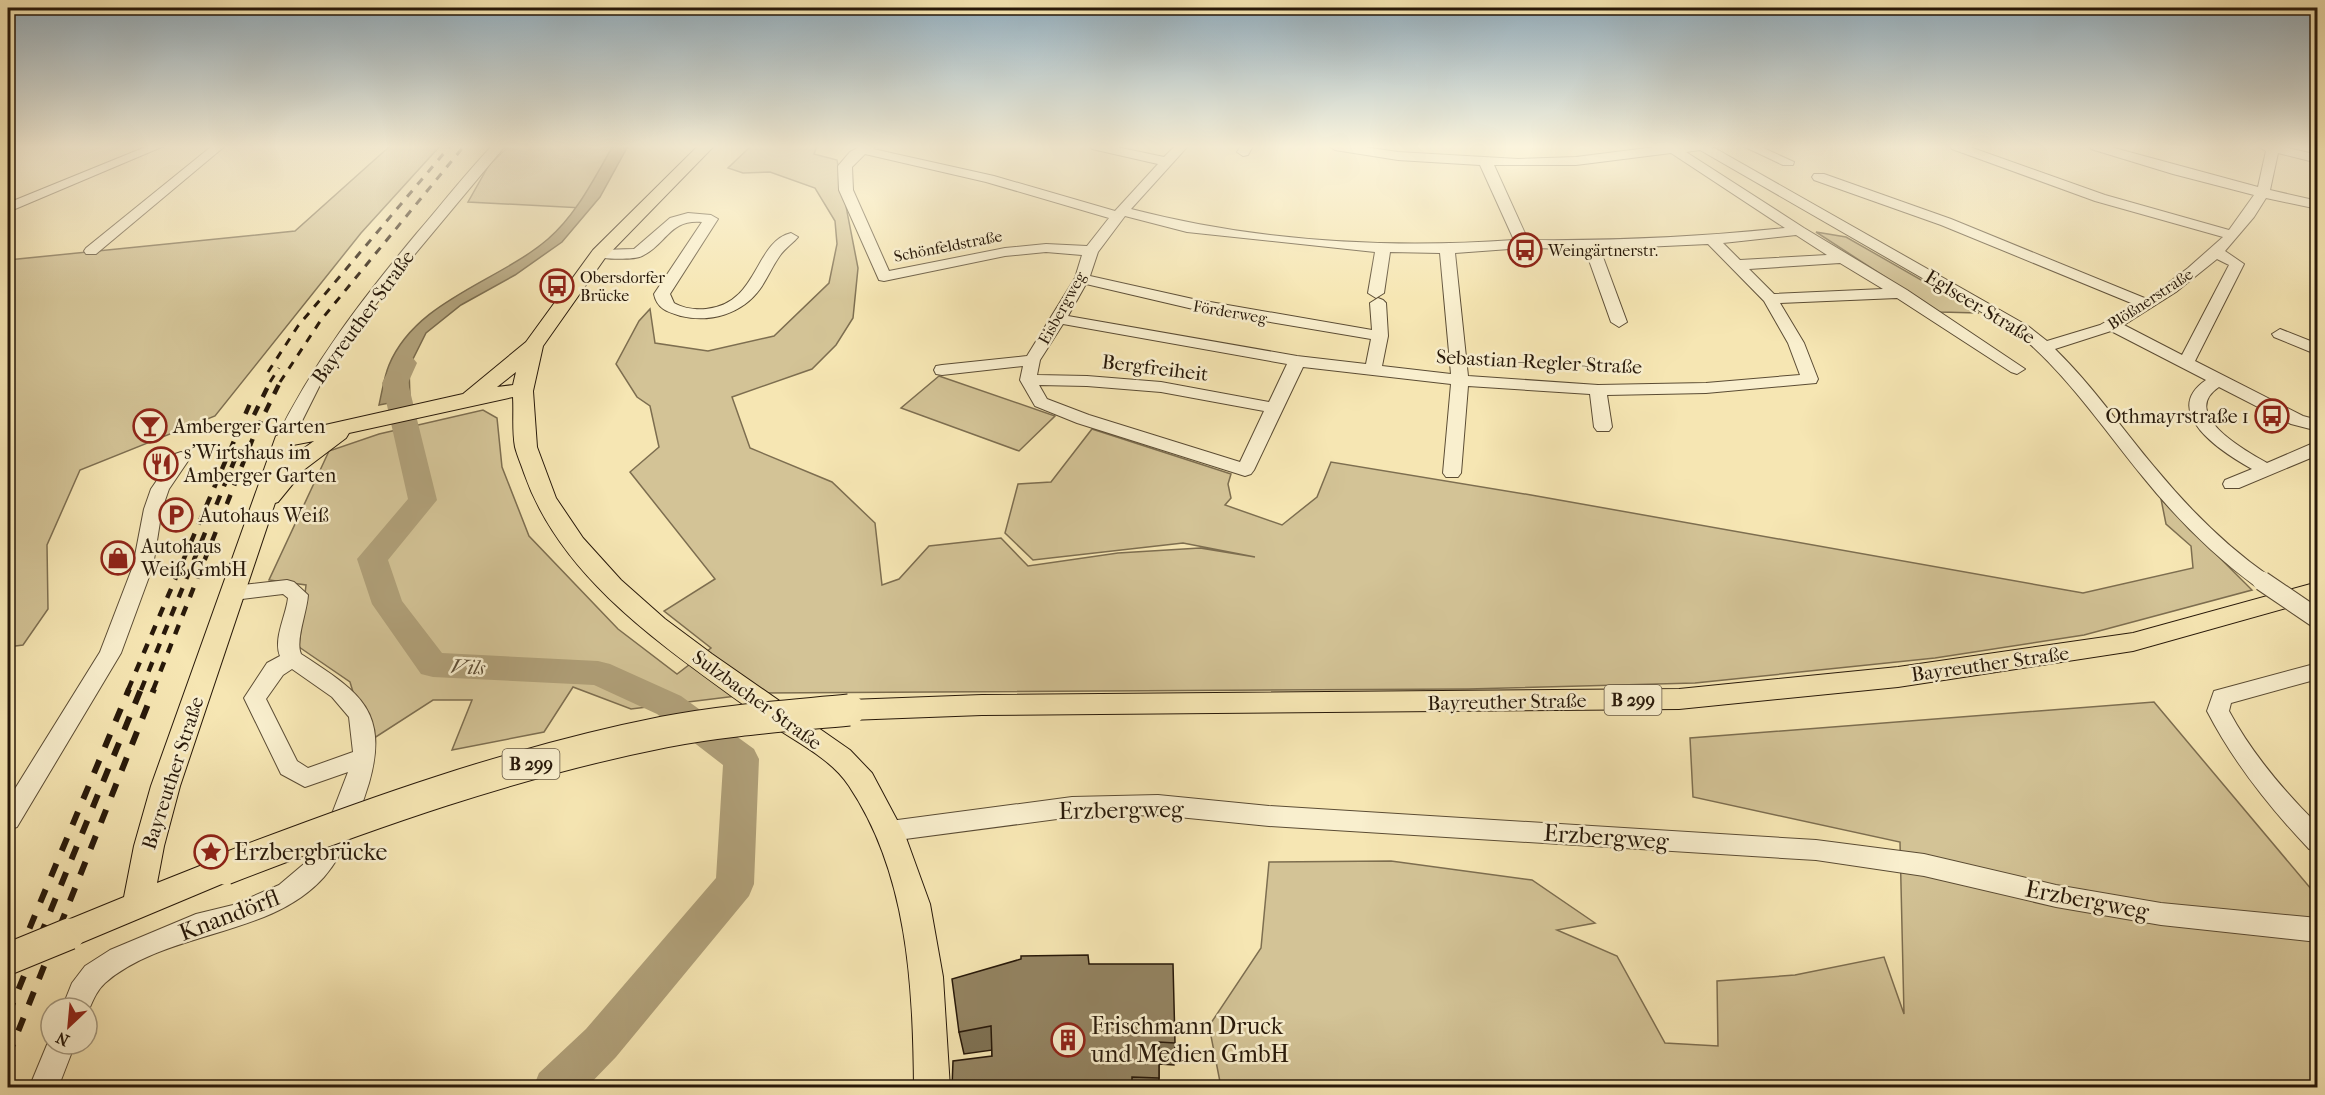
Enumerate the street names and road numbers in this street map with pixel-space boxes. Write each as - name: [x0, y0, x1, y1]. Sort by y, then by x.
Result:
- street label: Schönfeldstraße: [892, 226, 1004, 266]
- street label: Bayreuther Straße: [307, 246, 419, 388]
- street label: Blößnerstraße: [2104, 264, 2196, 334]
- street label: Eglseer Straße: [1921, 265, 2039, 349]
- street label: Eisbergweg: [1034, 268, 1090, 348]
- street label: Förderweg: [1192, 296, 1269, 328]
- street label: Sebastian-Regler-Straße: [1435, 345, 1643, 379]
- street label: Bergfreiheit: [1101, 350, 1209, 386]
- street label: Bayreuther Straße: [1910, 642, 2070, 686]
- street label: Sulzbacher Straße: [688, 645, 826, 755]
- road number: B 299: [1604, 685, 1662, 715]
- street label: Bayreuther Straße: [1427, 689, 1587, 715]
- street label: Bayreuther Straße: [137, 694, 209, 852]
- road number: B 299: [502, 749, 560, 779]
- street label: Erzbergweg: [1058, 795, 1185, 825]
- street label: Erzbergweg: [1542, 819, 1671, 855]
- street label: Erzbergweg: [2023, 874, 2152, 926]
- street label: Knandörfl: [175, 883, 283, 947]

